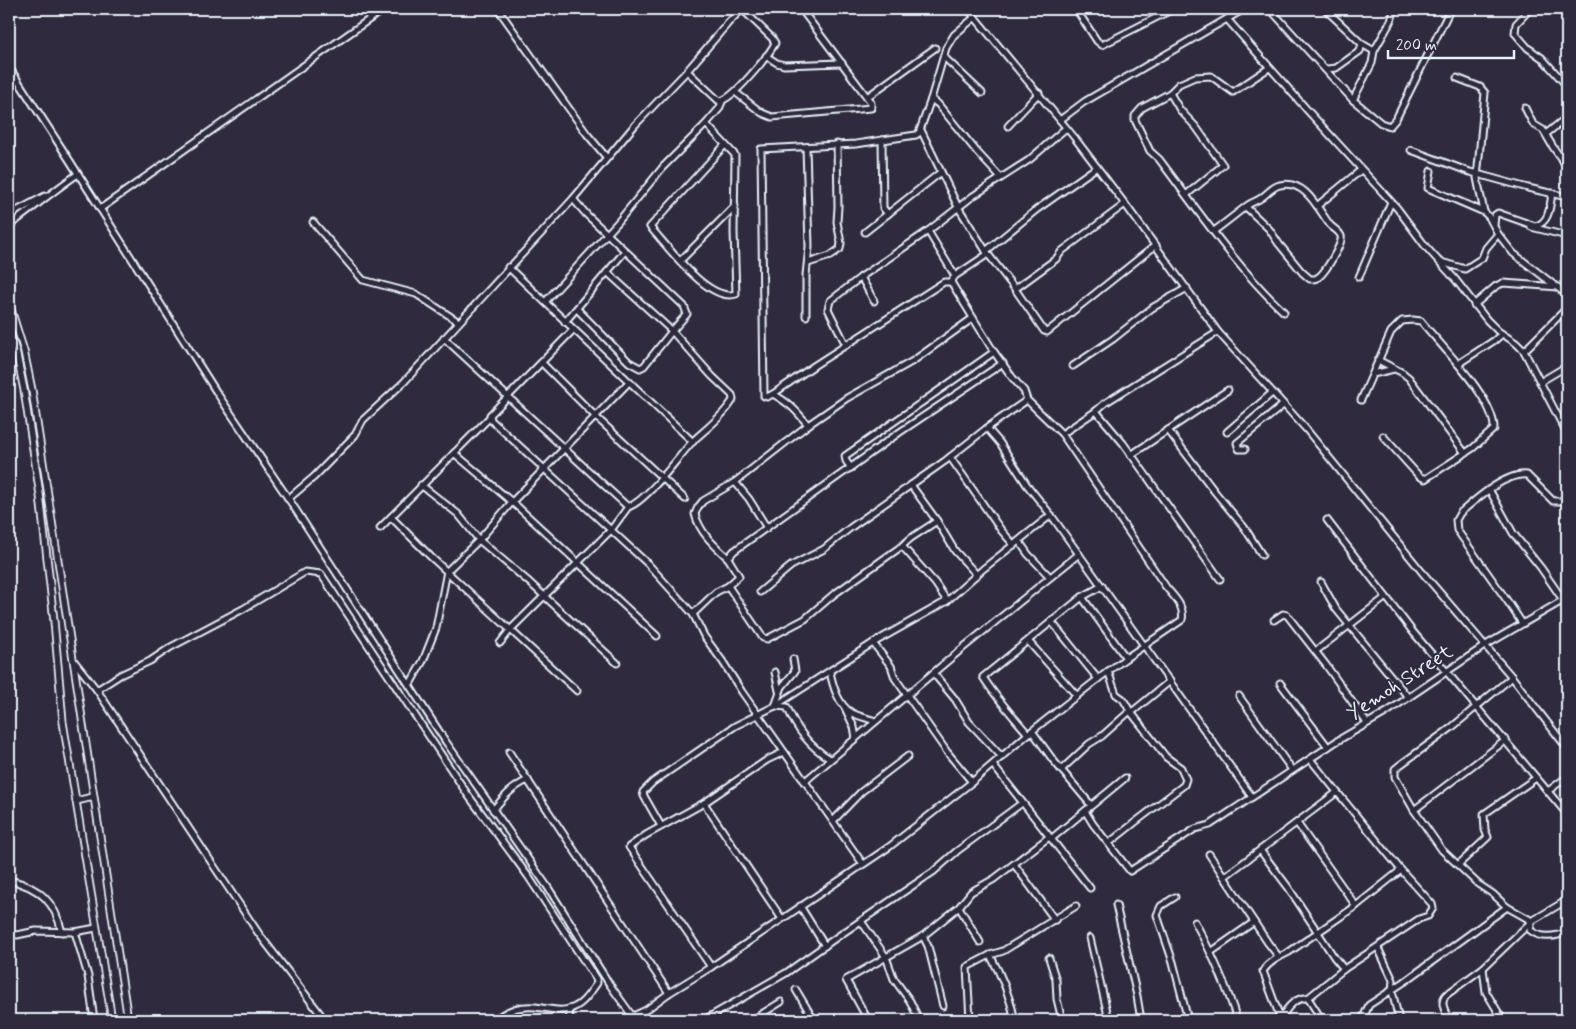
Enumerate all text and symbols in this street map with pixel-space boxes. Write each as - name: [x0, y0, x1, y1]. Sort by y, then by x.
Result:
- scale bar: [1388, 28, 1515, 60]
- text: 200 m: [1396, 36, 1437, 56]
- street label: Yemoh Street: [1342, 639, 1458, 727]

